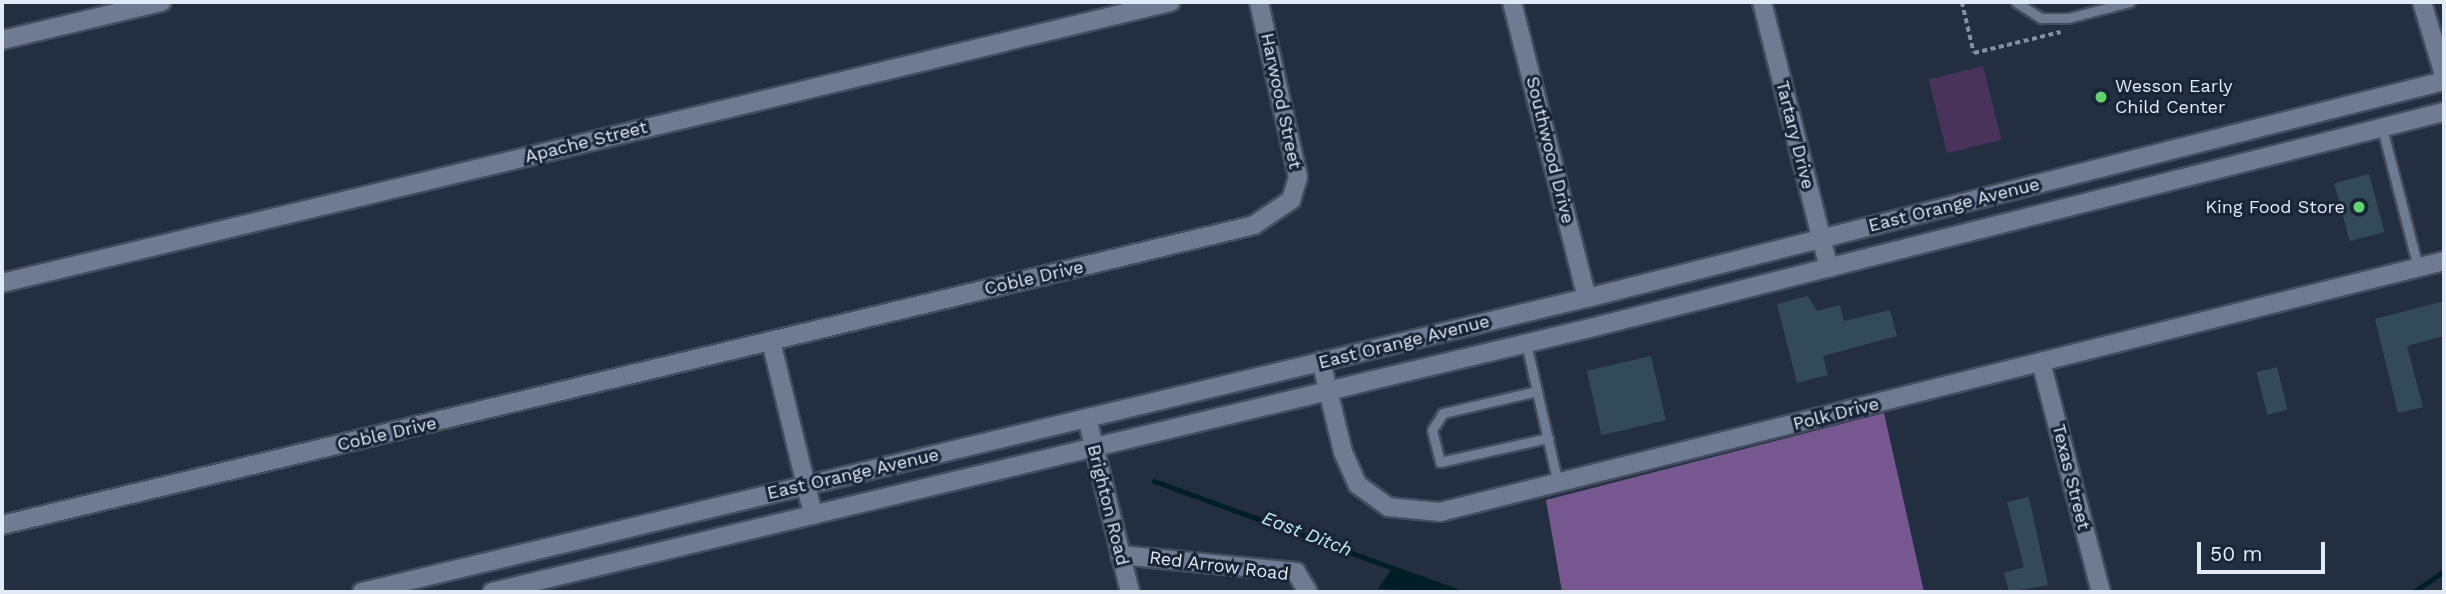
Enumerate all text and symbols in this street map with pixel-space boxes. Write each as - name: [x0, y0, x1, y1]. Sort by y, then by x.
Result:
- street label: Harwood Street: [1256, 31, 1306, 171]
- street label: Southwood Drive: [1521, 74, 1579, 226]
- place label: Wesson Early Child Center: [2115, 76, 2232, 119]
- street label: Tartary Drive: [1771, 78, 1819, 192]
- marker: Wesson Early Child Center: [2093, 89, 2109, 105]
- street label: Apache Street: [523, 116, 649, 168]
- street label: East Orange Avenue: [1866, 173, 2042, 237]
- place label: King Food Store: [2205, 196, 2345, 218]
- marker: King Food Store: [2351, 199, 2367, 215]
- street label: Coble Drive: [982, 256, 1086, 300]
- street label: East Orange Avenue: [1316, 310, 1492, 374]
- street label: Polk Drive: [1791, 393, 1881, 435]
- street label: Coble Drive: [335, 412, 439, 456]
- street label: Texas Street: [2047, 422, 2095, 532]
- street label: Brighton Road: [1083, 442, 1133, 568]
- street label: East Orange Avenue: [765, 444, 941, 504]
- water label: East Ditch: [1259, 506, 1355, 562]
- scale bar: [2201, 528, 2329, 572]
- text: 50 m: [2210, 541, 2262, 566]
- street label: Red Arrow Road: [1148, 547, 1290, 585]

